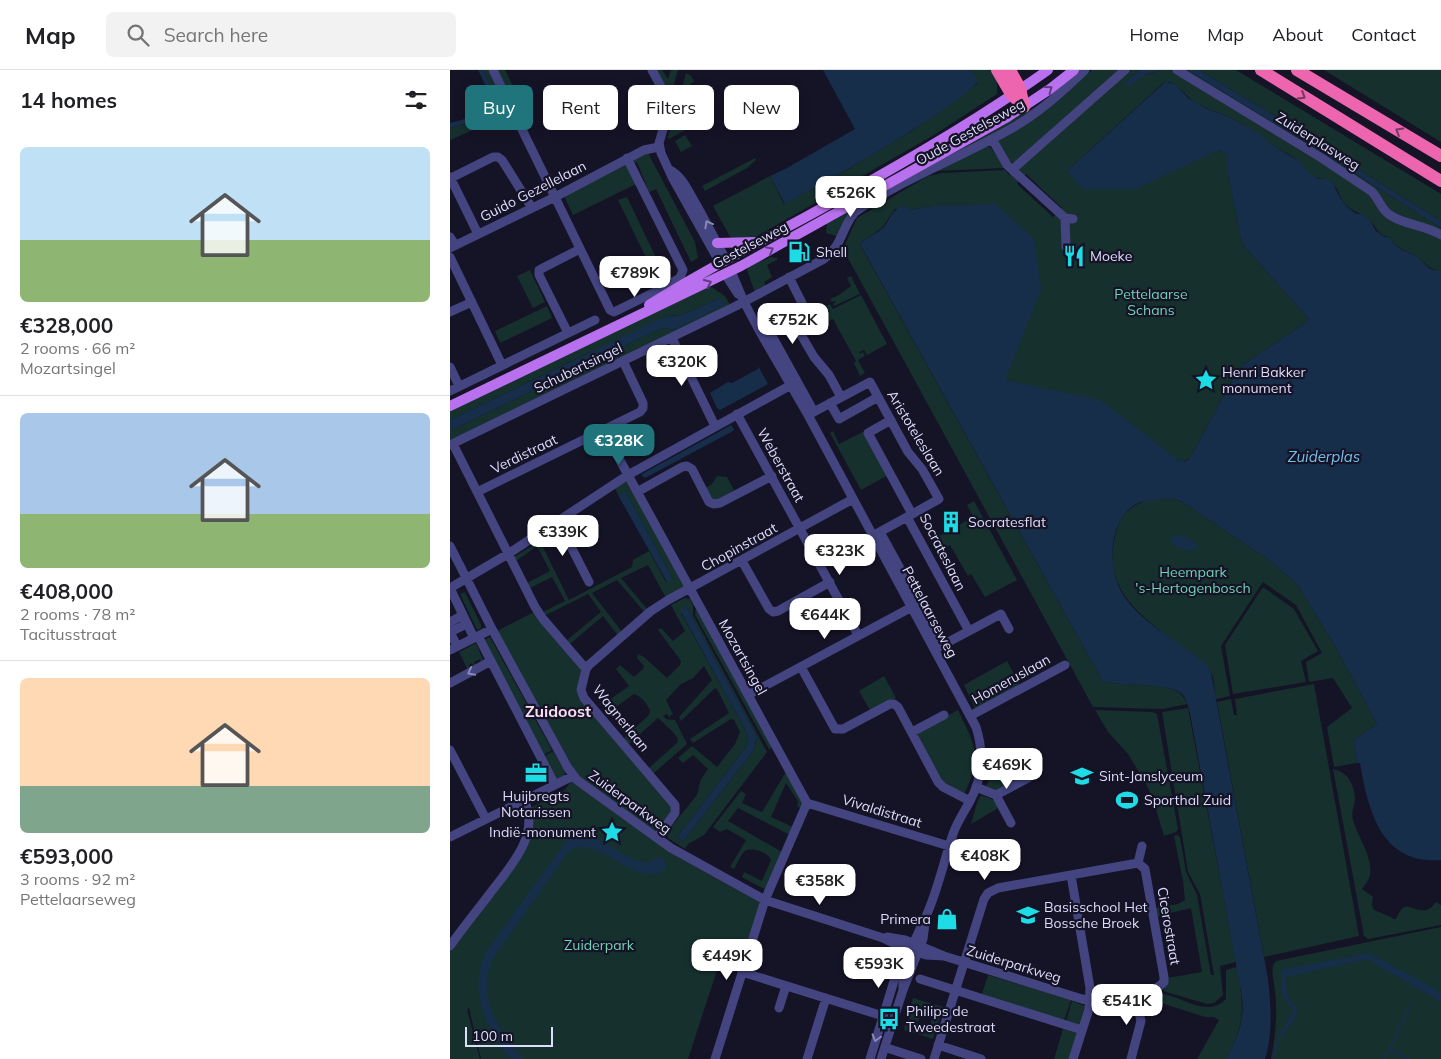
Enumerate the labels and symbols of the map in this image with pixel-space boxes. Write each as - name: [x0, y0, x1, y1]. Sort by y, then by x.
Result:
- one-way arrow: [1044, 86, 1053, 95]
- one-way arrow: [1297, 89, 1306, 99]
- street label: Oude Gestelseweg: [912, 95, 1028, 169]
- street label: Zuiderplasweg: [1273, 108, 1363, 174]
- one-way arrow: [1396, 128, 1405, 138]
- street label: Guido Gezellelaan: [477, 156, 589, 226]
- pin: €526K: [816, 176, 886, 218]
- street label: Gestelseweg: [709, 218, 791, 272]
- one-way arrow: [704, 220, 714, 229]
- fuel station icon: Shell: [786, 239, 812, 265]
- place label: Shell: [816, 243, 847, 261]
- restaurant icon: Moeke: [1061, 243, 1087, 269]
- one-way arrow: [765, 246, 774, 256]
- place label: Moeke: [1090, 247, 1132, 265]
- pin: €789K: [600, 256, 670, 298]
- one-way arrow: [703, 278, 712, 289]
- park label: Pettelaarse Schans: [1114, 285, 1188, 319]
- pin: €752K: [758, 302, 828, 345]
- street label: Schubertsingel: [531, 339, 625, 397]
- pin: €320K: [647, 344, 717, 387]
- place label: Henri Bakker monument: [1222, 363, 1306, 397]
- place icon: Henri Bakker monument: [1193, 367, 1219, 393]
- street label: Aristoteleslaan: [883, 387, 949, 479]
- pin: €328K: [584, 424, 654, 466]
- street label: Weberstraat: [753, 425, 809, 505]
- street label: Verdistraat: [488, 430, 560, 478]
- water label: Zuiderplas: [1288, 447, 1360, 466]
- building icon: Socratesflat: [938, 509, 964, 535]
- street label: Socrateslaan: [916, 510, 970, 594]
- place label: Socratesflat: [968, 513, 1046, 531]
- pin: €339K: [528, 514, 598, 557]
- street label: Chopinstraat: [698, 519, 780, 575]
- pin: €323K: [805, 534, 875, 576]
- street label: Pettelaarseweg: [898, 563, 962, 661]
- park label: Heempark 's-Hertogenbosch: [1135, 563, 1251, 597]
- pin: €644K: [790, 598, 860, 640]
- street label: Mozartsingel: [715, 616, 771, 698]
- street label: Homeruslaan: [969, 650, 1053, 708]
- one-way arrow: [467, 666, 476, 676]
- street label: Wagnerlaan: [589, 681, 653, 755]
- district label: Zuidoost: [525, 701, 591, 721]
- pin: €469K: [972, 748, 1042, 790]
- office icon: Huijbregts Notarissen: [523, 760, 549, 786]
- school or university icon: Sint-Janslyceum: [1069, 763, 1095, 789]
- street label: Zuiderparkweg: [585, 766, 675, 838]
- place label: Sint-Janslyceum: [1099, 767, 1203, 785]
- place label: Huijbregts Notarissen: [501, 787, 571, 821]
- sports icon: Sporthal Zuid: [1114, 787, 1140, 813]
- street label: Vivaldistraat: [840, 790, 924, 832]
- place label: Sporthal Zuid: [1144, 791, 1231, 809]
- place icon: Indië-monument: [599, 819, 625, 845]
- place label: Indië-monument: [489, 823, 596, 841]
- pin: €408K: [950, 838, 1020, 881]
- pin: €358K: [785, 864, 855, 906]
- street label: Cicerostraat: [1153, 886, 1185, 966]
- place label: Basisschool Het Bossche Broek: [1044, 898, 1148, 932]
- school or university icon: Basisschool Het Bossche Broek: [1015, 902, 1041, 928]
- shop icon: Primera: [934, 906, 960, 932]
- place label: Primera: [880, 910, 931, 928]
- park label: Zuiderpark: [564, 936, 635, 954]
- pin: €449K: [692, 938, 762, 981]
- street label: Zuiderparkweg: [965, 941, 1063, 987]
- pin: €593K: [844, 946, 914, 989]
- pin: €541K: [1092, 984, 1162, 1026]
- place label: Philips de Tweedestraat: [906, 1002, 995, 1036]
- bus stop icon: Philips de Tweedestraat: [876, 1006, 902, 1032]
- scale bar: [465, 1024, 552, 1047]
- one-way arrow: [872, 1033, 882, 1041]

